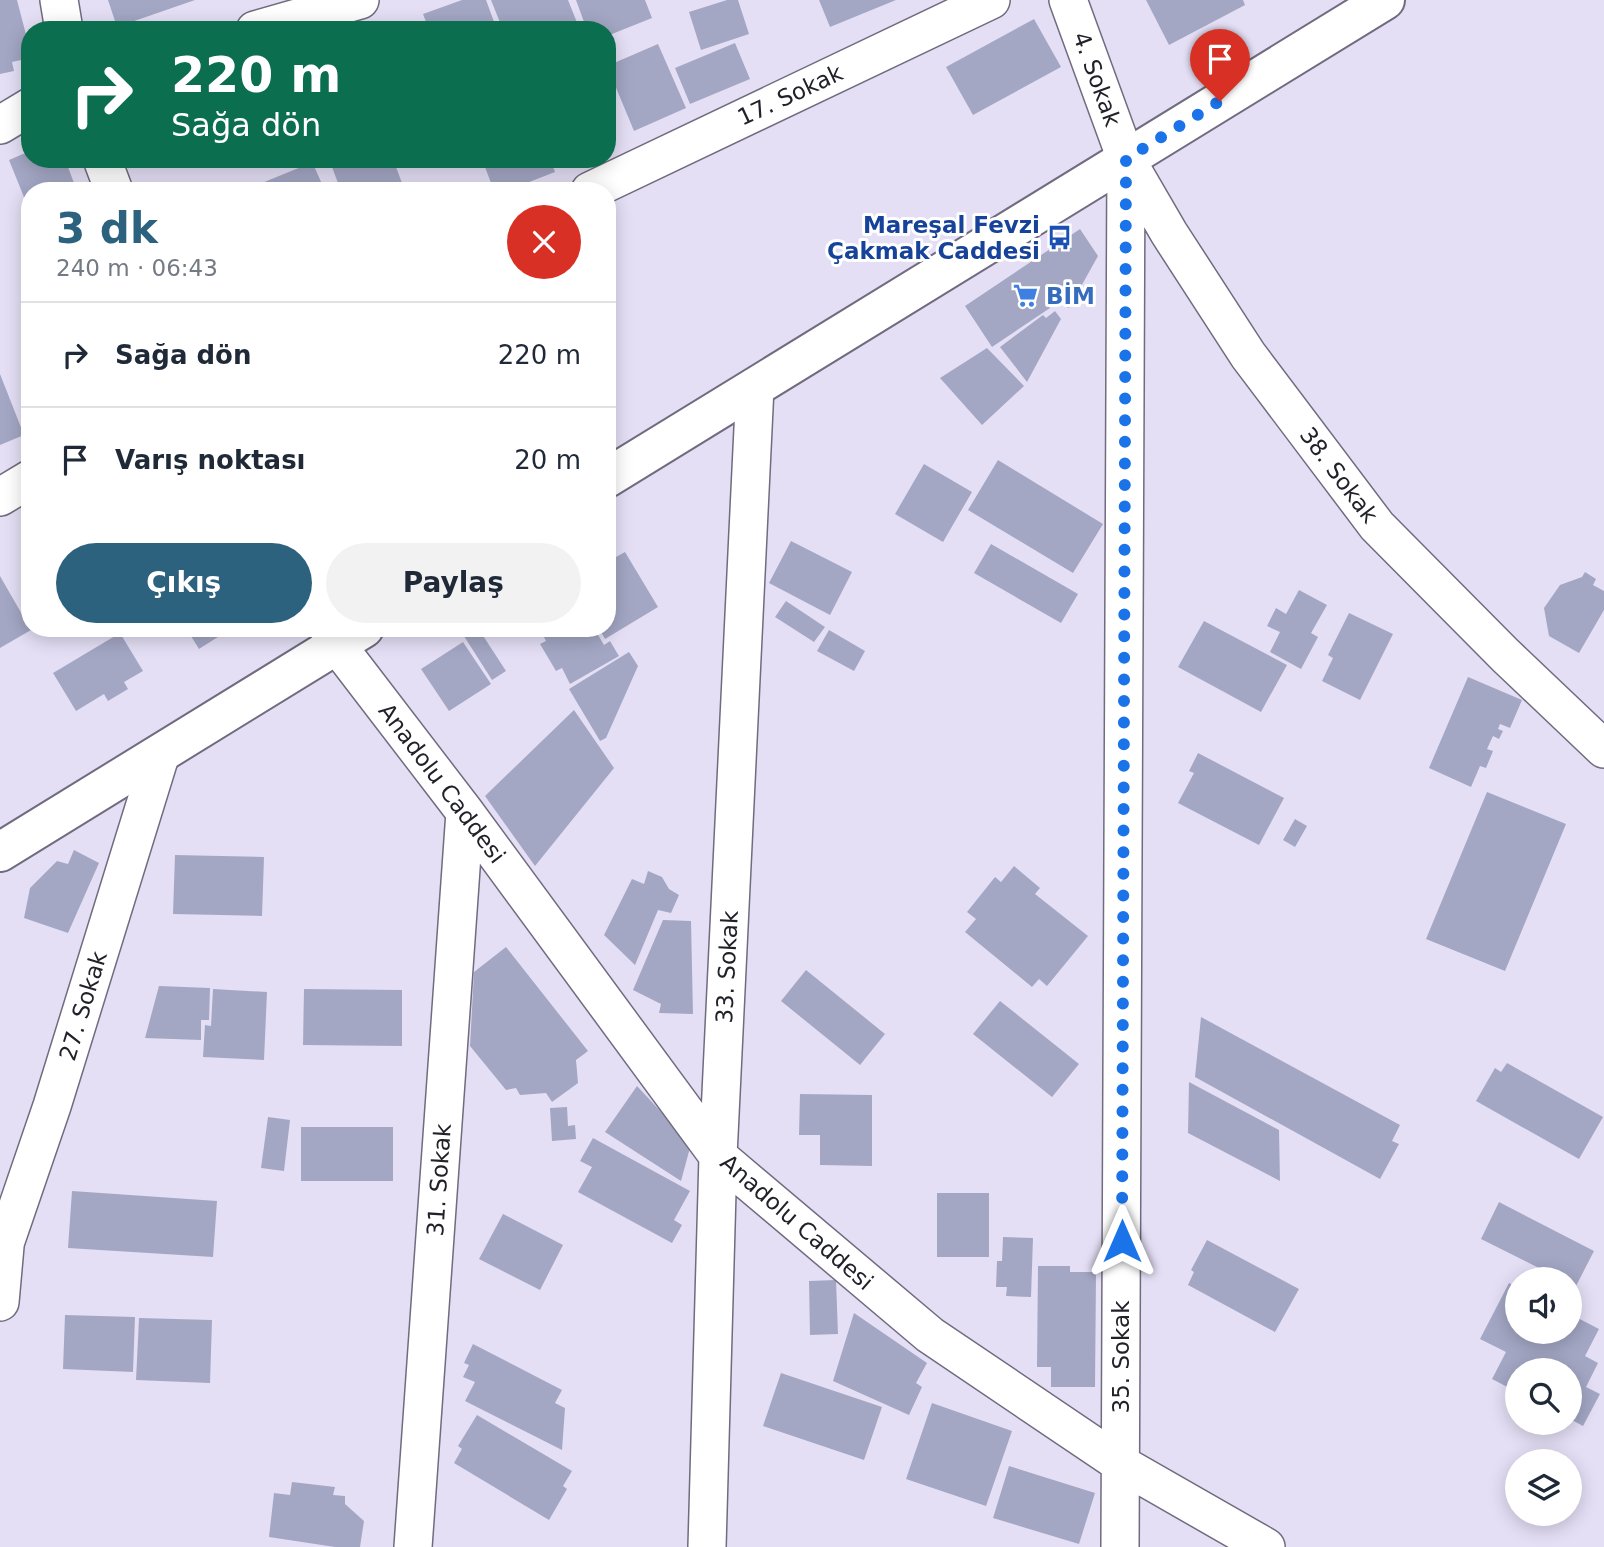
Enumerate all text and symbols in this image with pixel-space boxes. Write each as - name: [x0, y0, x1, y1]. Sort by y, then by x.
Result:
- street label: 4. Sokak: [1068, 28, 1126, 130]
- pin: [1190, 29, 1250, 101]
- icon: arrive: [1201, 40, 1239, 78]
- text: 220 m: [171, 47, 341, 104]
- icon: right: [56, 49, 147, 140]
- street label: 17. Sokak: [733, 59, 847, 131]
- text: Sağa dön: [171, 106, 321, 144]
- text: 3 dk: [56, 204, 158, 253]
- button: close: [507, 205, 581, 279]
- place label: Mareşal Fevzi Çakmak Caddesi: [827, 212, 1040, 264]
- bus stop icon: Mareşal Fevzi Çakmak Caddesi: [1046, 224, 1074, 252]
- text: 240 m · 06:43: [56, 255, 218, 281]
- supermarket icon: BİM: [1012, 282, 1040, 310]
- place label: BİM: [1046, 282, 1095, 309]
- icon: right: [56, 336, 94, 374]
- text: Sağa dön: [115, 340, 251, 370]
- text: 220 m: [498, 340, 581, 370]
- street label: 38. Sokak: [1295, 422, 1384, 528]
- icon: arrive: [56, 441, 94, 479]
- text: Varış noktası: [115, 445, 306, 475]
- text: 20 m: [514, 445, 581, 475]
- button: Çıkış: [56, 543, 312, 623]
- button: Paylaş: [326, 543, 581, 623]
- street label: Anadolu Caddesi: [373, 698, 511, 868]
- street label: 33. Sokak: [711, 909, 743, 1024]
- street label: 27. Sokak: [54, 948, 112, 1064]
- street label: 31. Sokak: [422, 1122, 456, 1237]
- street label: Anadolu Caddesi: [716, 1149, 878, 1295]
- position arrow: [1085, 1204, 1159, 1278]
- map controls: [1505, 1267, 1582, 1526]
- button: sound: [1505, 1267, 1582, 1344]
- street label: 35. Sokak: [1108, 1300, 1134, 1413]
- button: search: [1505, 1358, 1582, 1435]
- button: layers: [1505, 1449, 1582, 1526]

